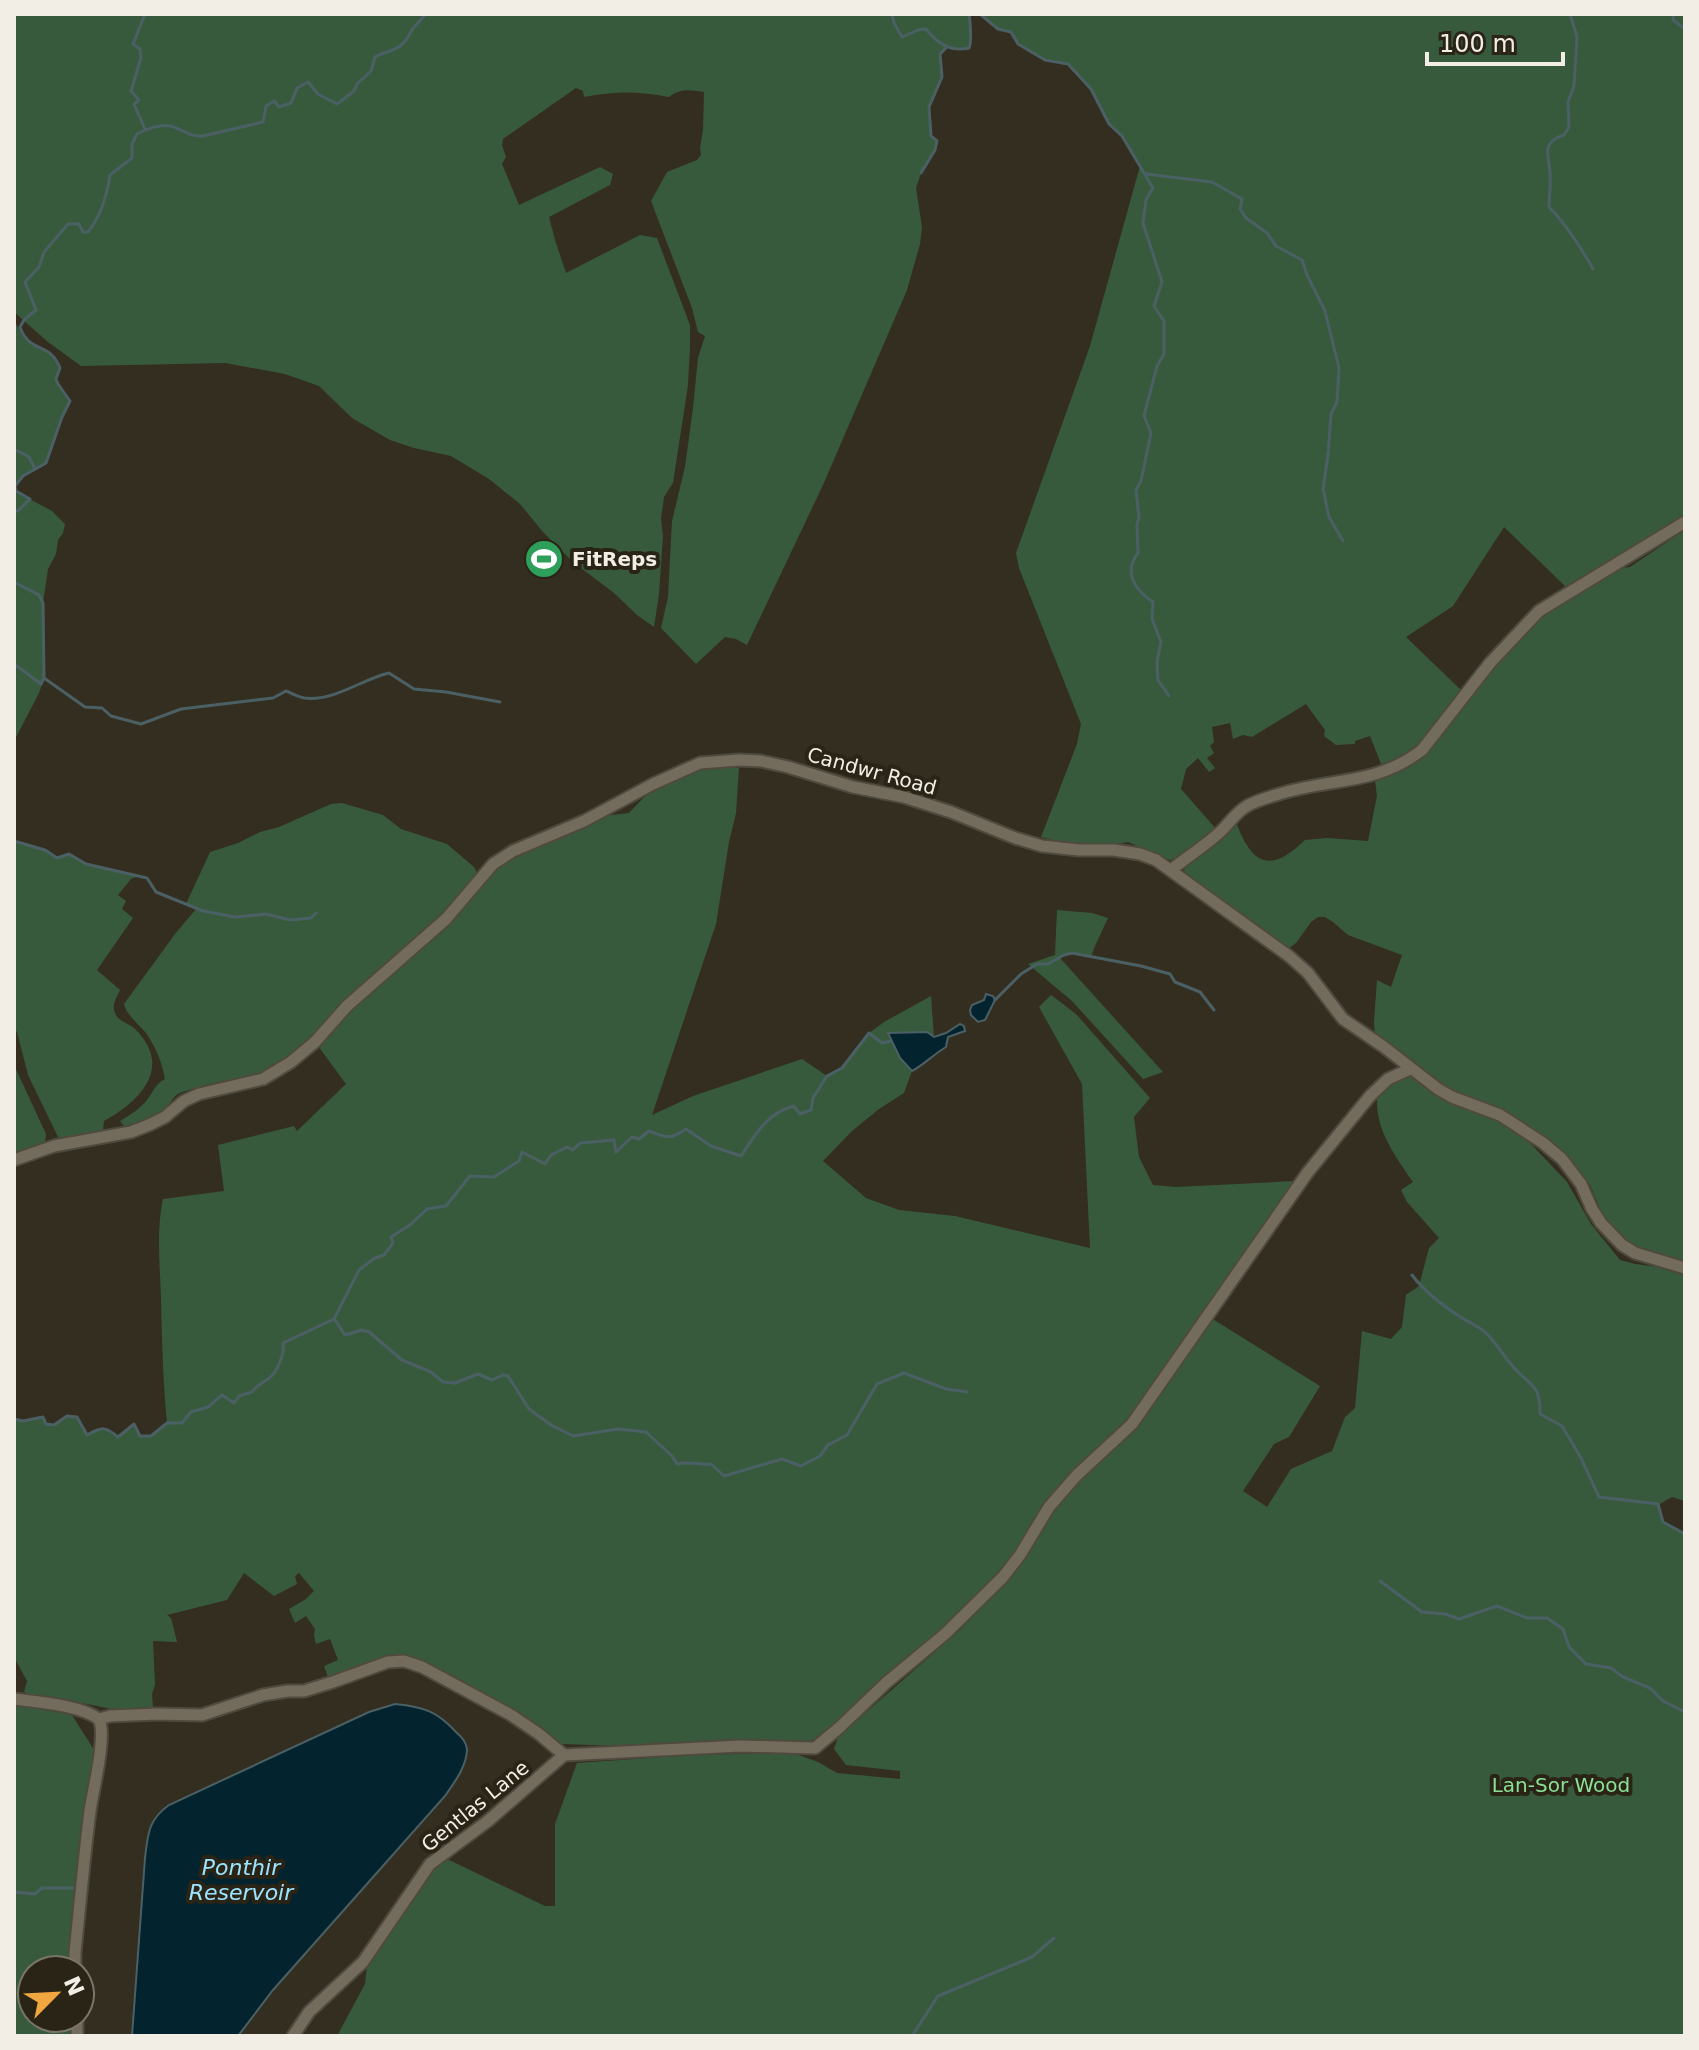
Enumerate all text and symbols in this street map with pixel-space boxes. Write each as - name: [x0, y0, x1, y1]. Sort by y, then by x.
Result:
- scale bar: [1427, 16, 1563, 66]
- text: 100 m: [1439, 30, 1516, 58]
- sports icon: FitReps: [523, 538, 565, 580]
- place label: FitReps: [572, 547, 657, 571]
- street label: Candwr Road: [805, 742, 939, 800]
- street label: Gentlas Lane: [416, 1755, 534, 1857]
- park label: Lan-Sor Wood: [1492, 1773, 1630, 1797]
- water label: Ponthir Reservoir: [189, 1855, 295, 1905]
- north arrow: [16, 1954, 96, 2034]
- text: N: [59, 1973, 89, 2000]

